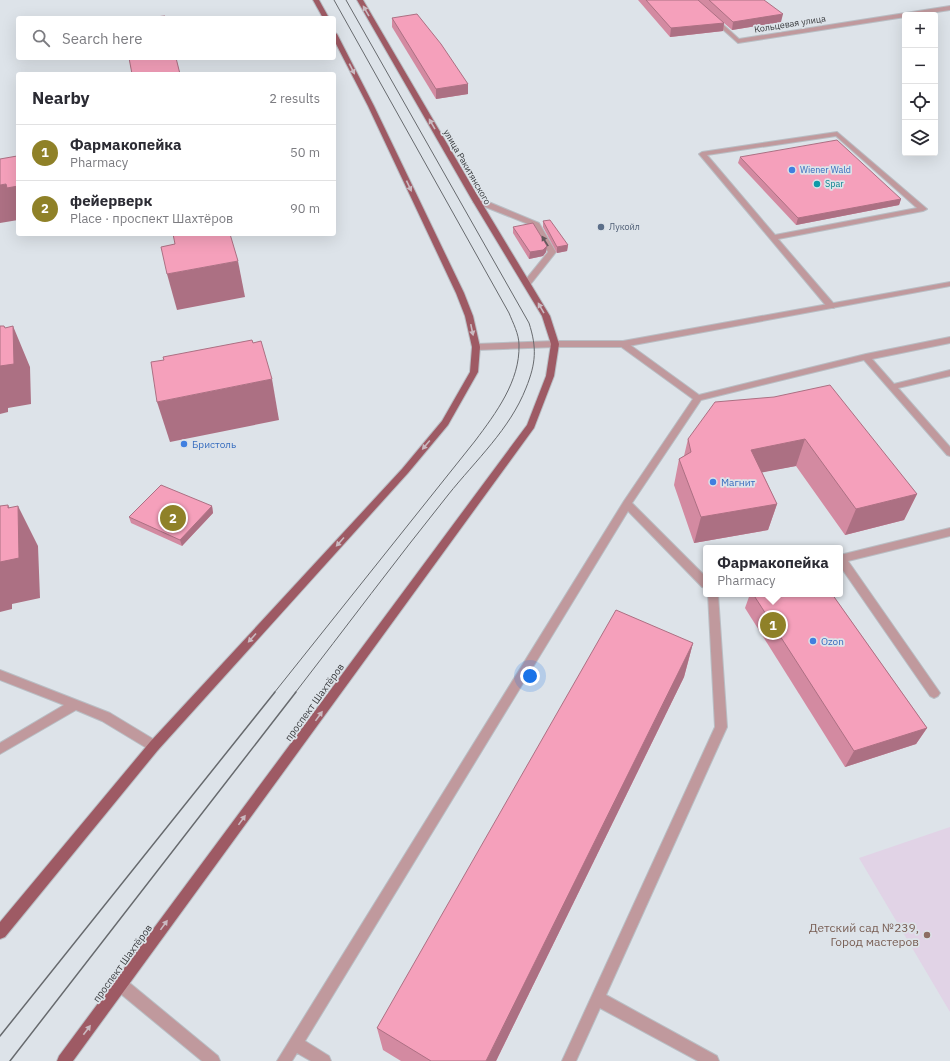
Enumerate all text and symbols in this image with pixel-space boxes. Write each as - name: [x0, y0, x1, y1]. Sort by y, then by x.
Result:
- one-way arrow: [363, 5, 370, 17]
- street label: Кольцевая улица: [753, 12, 827, 35]
- map controls: [902, 12, 938, 156]
- button: +: [902, 12, 938, 48]
- search box: [16, 16, 336, 60]
- icon: search: [30, 27, 52, 49]
- text: Search here: [62, 29, 142, 48]
- button: −: [902, 48, 938, 84]
- one-way arrow: [349, 63, 355, 75]
- button: locate: [902, 84, 938, 120]
- text: Nearby: [32, 87, 90, 109]
- text: 2 results: [269, 90, 320, 107]
- one-way arrow: [428, 118, 435, 130]
- button: layers: [902, 120, 938, 156]
- street label: улица Ракитянского: [441, 127, 493, 206]
- text: Фармакопейка: [70, 135, 182, 154]
- text: 1: [41, 144, 49, 161]
- text: 50 m: [290, 144, 320, 161]
- text: Pharmacy: [70, 154, 128, 171]
- place label: Wiener Wald: [800, 164, 851, 175]
- marker: Wiener Wald: [787, 165, 797, 175]
- place label: Spar: [825, 178, 844, 189]
- marker: Spar: [812, 179, 822, 189]
- one-way arrow: [406, 180, 412, 192]
- text: фейерверк: [70, 191, 152, 210]
- text: 2: [41, 200, 49, 217]
- text: 90 m: [290, 200, 320, 217]
- text: Place · проспект Шахтёров: [70, 210, 233, 227]
- place label: Лукойл: [609, 221, 640, 232]
- marker: Лукойл: [596, 222, 606, 232]
- one-way arrow: [541, 235, 549, 246]
- one-way arrow: [538, 302, 545, 314]
- one-way arrow: [470, 324, 476, 336]
- place label: Бристоль: [192, 438, 236, 451]
- marker: Бристоль: [179, 439, 189, 449]
- one-way arrow: [422, 440, 431, 451]
- place label: Магнит: [721, 476, 756, 489]
- marker: Магнит: [708, 477, 718, 487]
- pin: 2: [160, 503, 186, 533]
- one-way arrow: [335, 537, 345, 547]
- popup: [703, 545, 843, 597]
- text: Фармакопейка: [717, 553, 829, 572]
- text: Pharmacy: [717, 572, 775, 589]
- pin: 1: [760, 610, 786, 640]
- one-way arrow: [248, 633, 257, 643]
- place label: Ozon: [821, 635, 844, 648]
- marker: Ozon: [808, 636, 818, 646]
- street label: проспект Шахтёров: [282, 661, 347, 744]
- your location: [520, 666, 540, 686]
- one-way arrow: [314, 710, 323, 721]
- one-way arrow: [237, 815, 246, 826]
- one-way arrow: [160, 920, 169, 931]
- place label: Детский сад №239, Город мастеров: [809, 920, 919, 949]
- street label: проспект Шахтёров: [90, 922, 155, 1005]
- marker: Детский сад №239, Город мастеров: [922, 930, 932, 940]
- one-way arrow: [83, 1024, 91, 1035]

